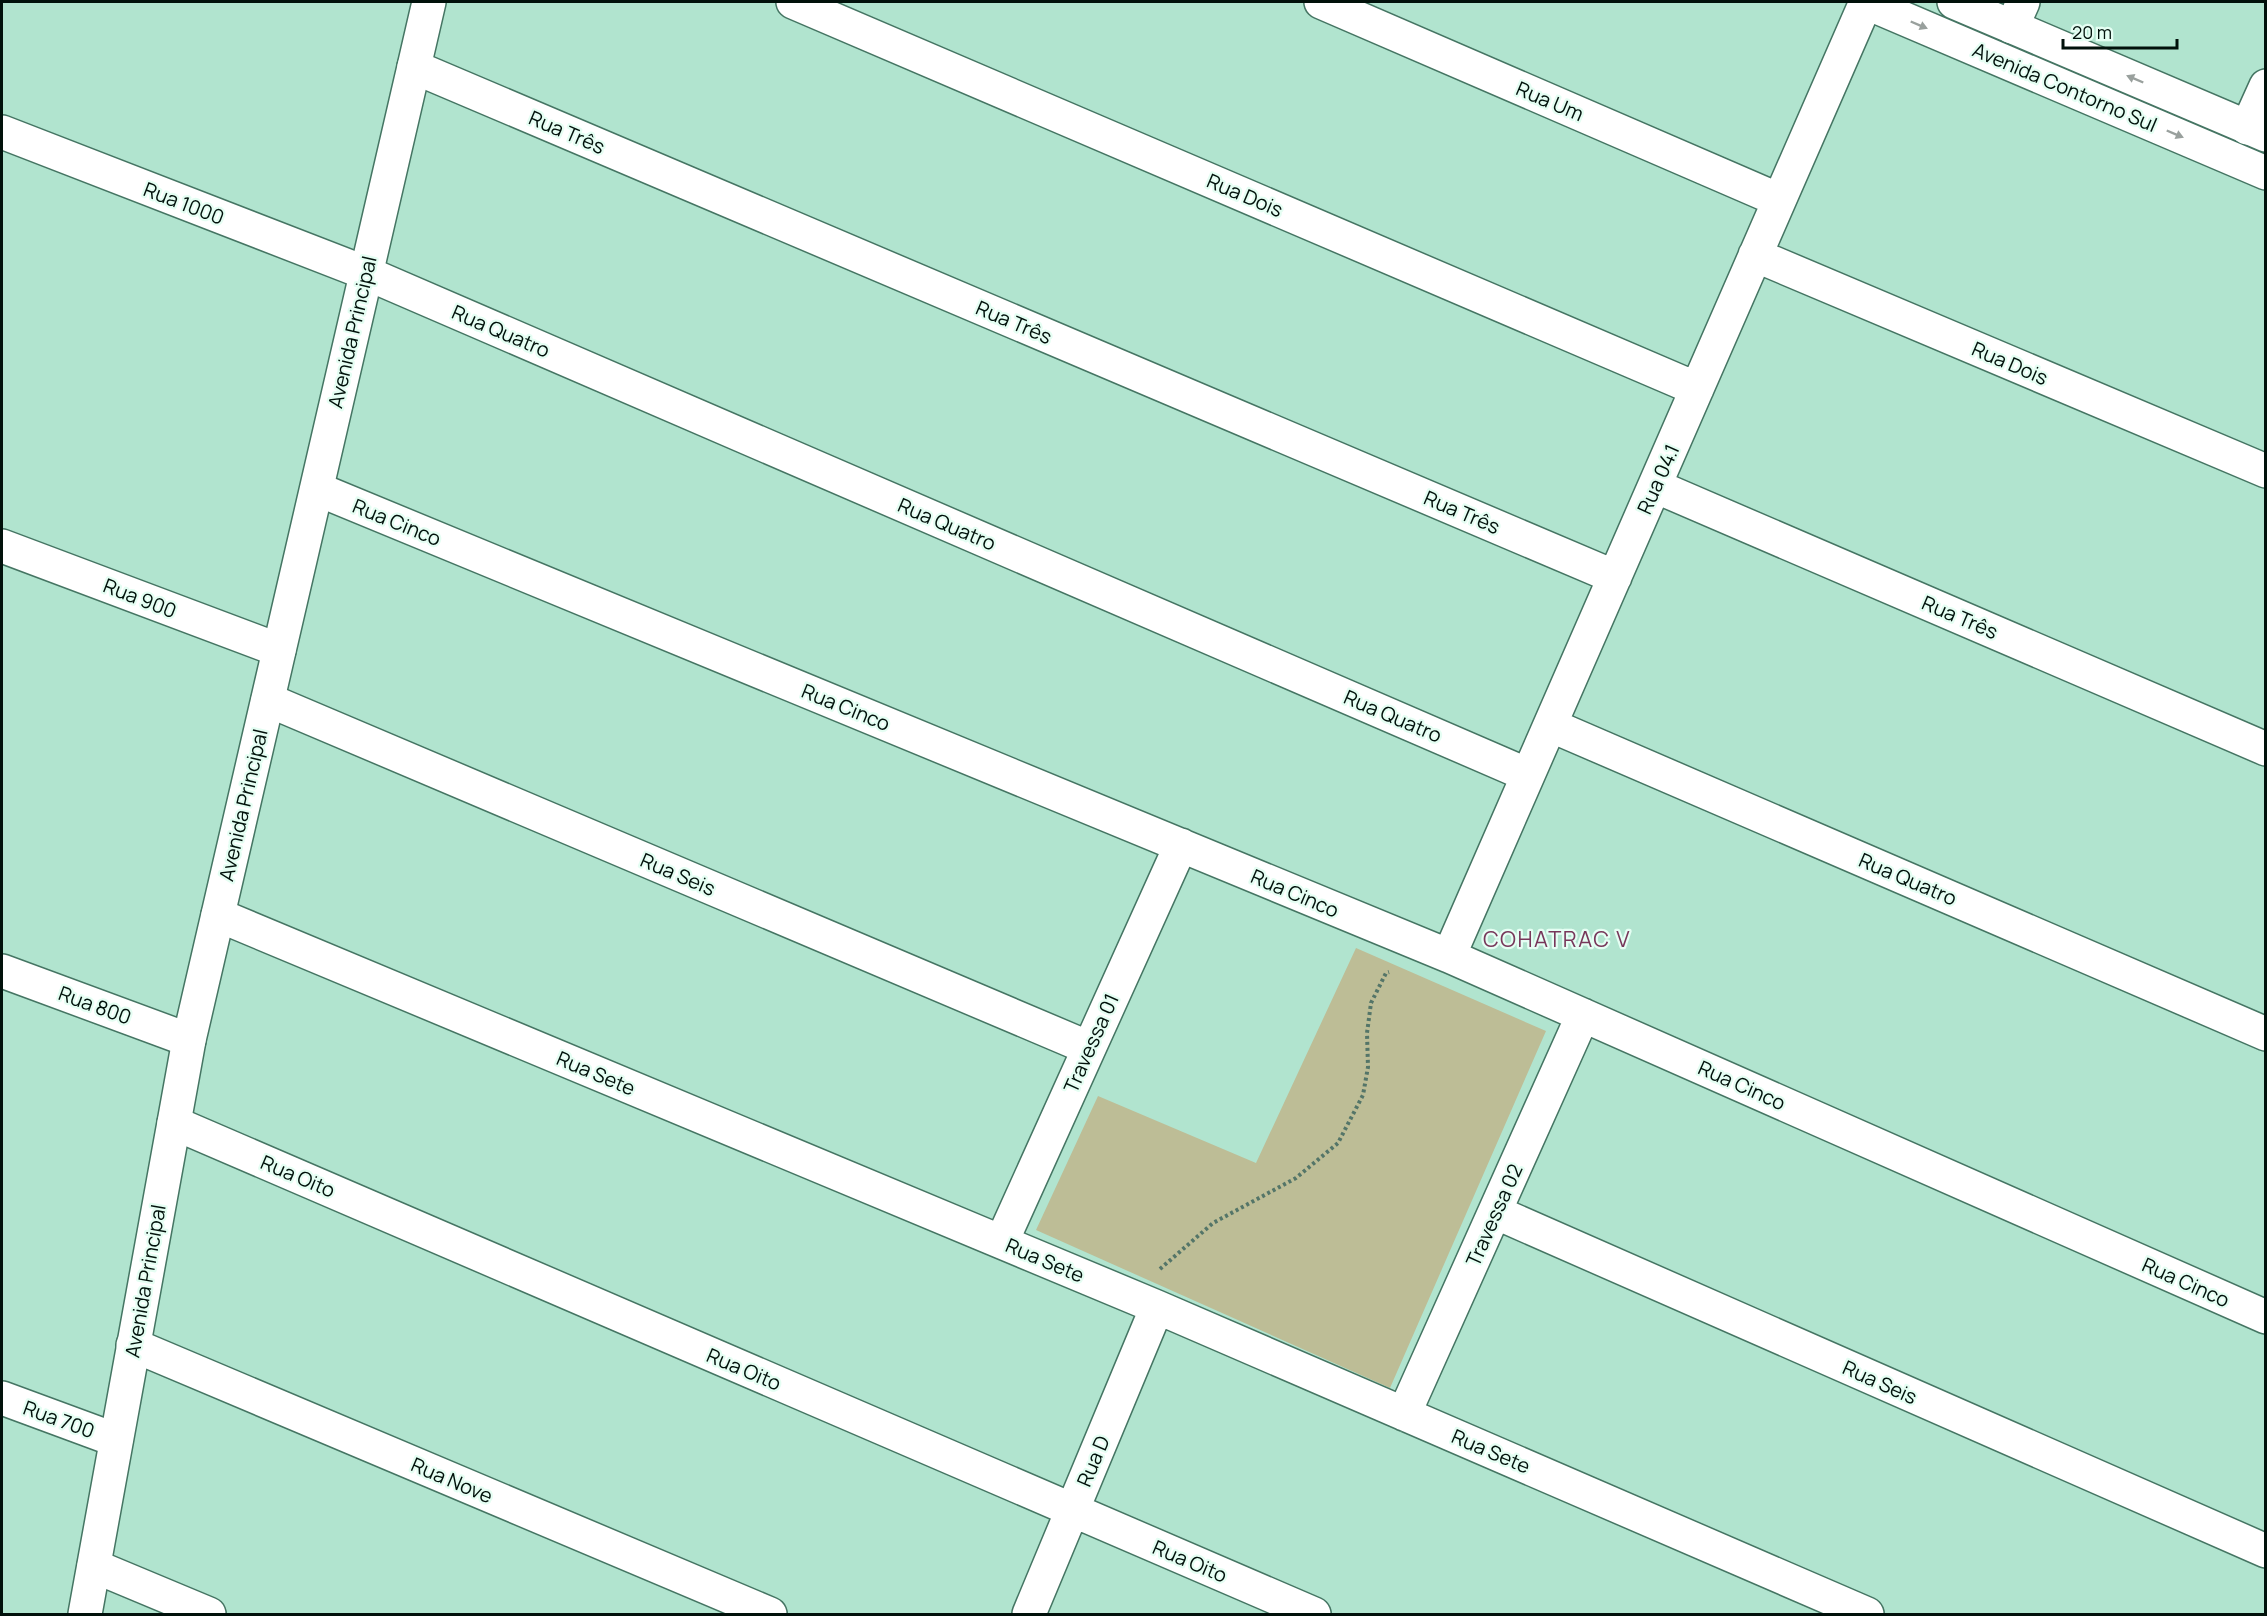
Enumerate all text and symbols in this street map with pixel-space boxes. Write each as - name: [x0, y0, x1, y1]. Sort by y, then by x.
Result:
- scale bar: [2063, 12, 2177, 50]
- one-way arrow: [1910, 20, 1927, 29]
- text: 20 m: [2072, 20, 2112, 44]
- street label: Avenida Contorno Sul: [1969, 36, 2161, 138]
- one-way arrow: [2125, 74, 2143, 84]
- street label: Rua Um: [1512, 75, 1588, 127]
- street label: Rua Três: [525, 104, 609, 160]
- one-way arrow: [2167, 130, 2184, 139]
- street label: Rua Dois: [1203, 167, 1287, 223]
- street label: Rua 1000: [140, 175, 228, 231]
- street label: Avenida Principal: [321, 253, 383, 411]
- street label: Rua Três: [972, 294, 1056, 350]
- street label: Rua Quatro: [448, 298, 554, 364]
- street label: Rua Dois: [1968, 335, 2052, 391]
- street label: Rua 04.1: [1631, 440, 1685, 518]
- street label: Rua Três: [1420, 484, 1504, 540]
- street label: Rua Quatro: [894, 491, 1000, 557]
- street label: Rua Cinco: [349, 492, 445, 552]
- street label: Rua 900: [99, 572, 181, 624]
- street label: Rua Três: [1918, 589, 2002, 645]
- street label: Rua Cinco: [798, 677, 894, 737]
- street label: Rua Quatro: [1340, 683, 1446, 749]
- street label: Avenida Principal: [212, 726, 274, 884]
- street label: Rua Seis: [636, 846, 720, 902]
- street label: Rua Quatro: [1855, 846, 1961, 912]
- street label: Rua Cinco: [1247, 862, 1343, 924]
- district label: COHATRAC V: [1483, 924, 1631, 954]
- street label: Rua 800: [55, 979, 135, 1031]
- street label: Travessa 01: [1057, 989, 1125, 1097]
- street label: Rua Sete: [553, 1044, 639, 1102]
- street label: Rua Cinco: [1694, 1054, 1790, 1116]
- street label: Rua Oito: [257, 1148, 339, 1204]
- street label: Travessa 02: [1459, 1159, 1529, 1271]
- street label: Avenida Principal: [118, 1202, 172, 1360]
- street label: Rua Sete: [1002, 1231, 1088, 1289]
- street label: Rua Cinco: [2138, 1251, 2234, 1313]
- street label: Rua Oito: [703, 1341, 785, 1397]
- street label: Rua Seis: [1839, 1354, 1921, 1410]
- street label: Rua 700: [20, 1394, 98, 1444]
- street label: Rua Sete: [1448, 1422, 1534, 1480]
- street label: Rua D: [1070, 1431, 1116, 1491]
- street label: Rua Nove: [407, 1451, 497, 1509]
- street label: Rua Oito: [1149, 1533, 1231, 1589]

